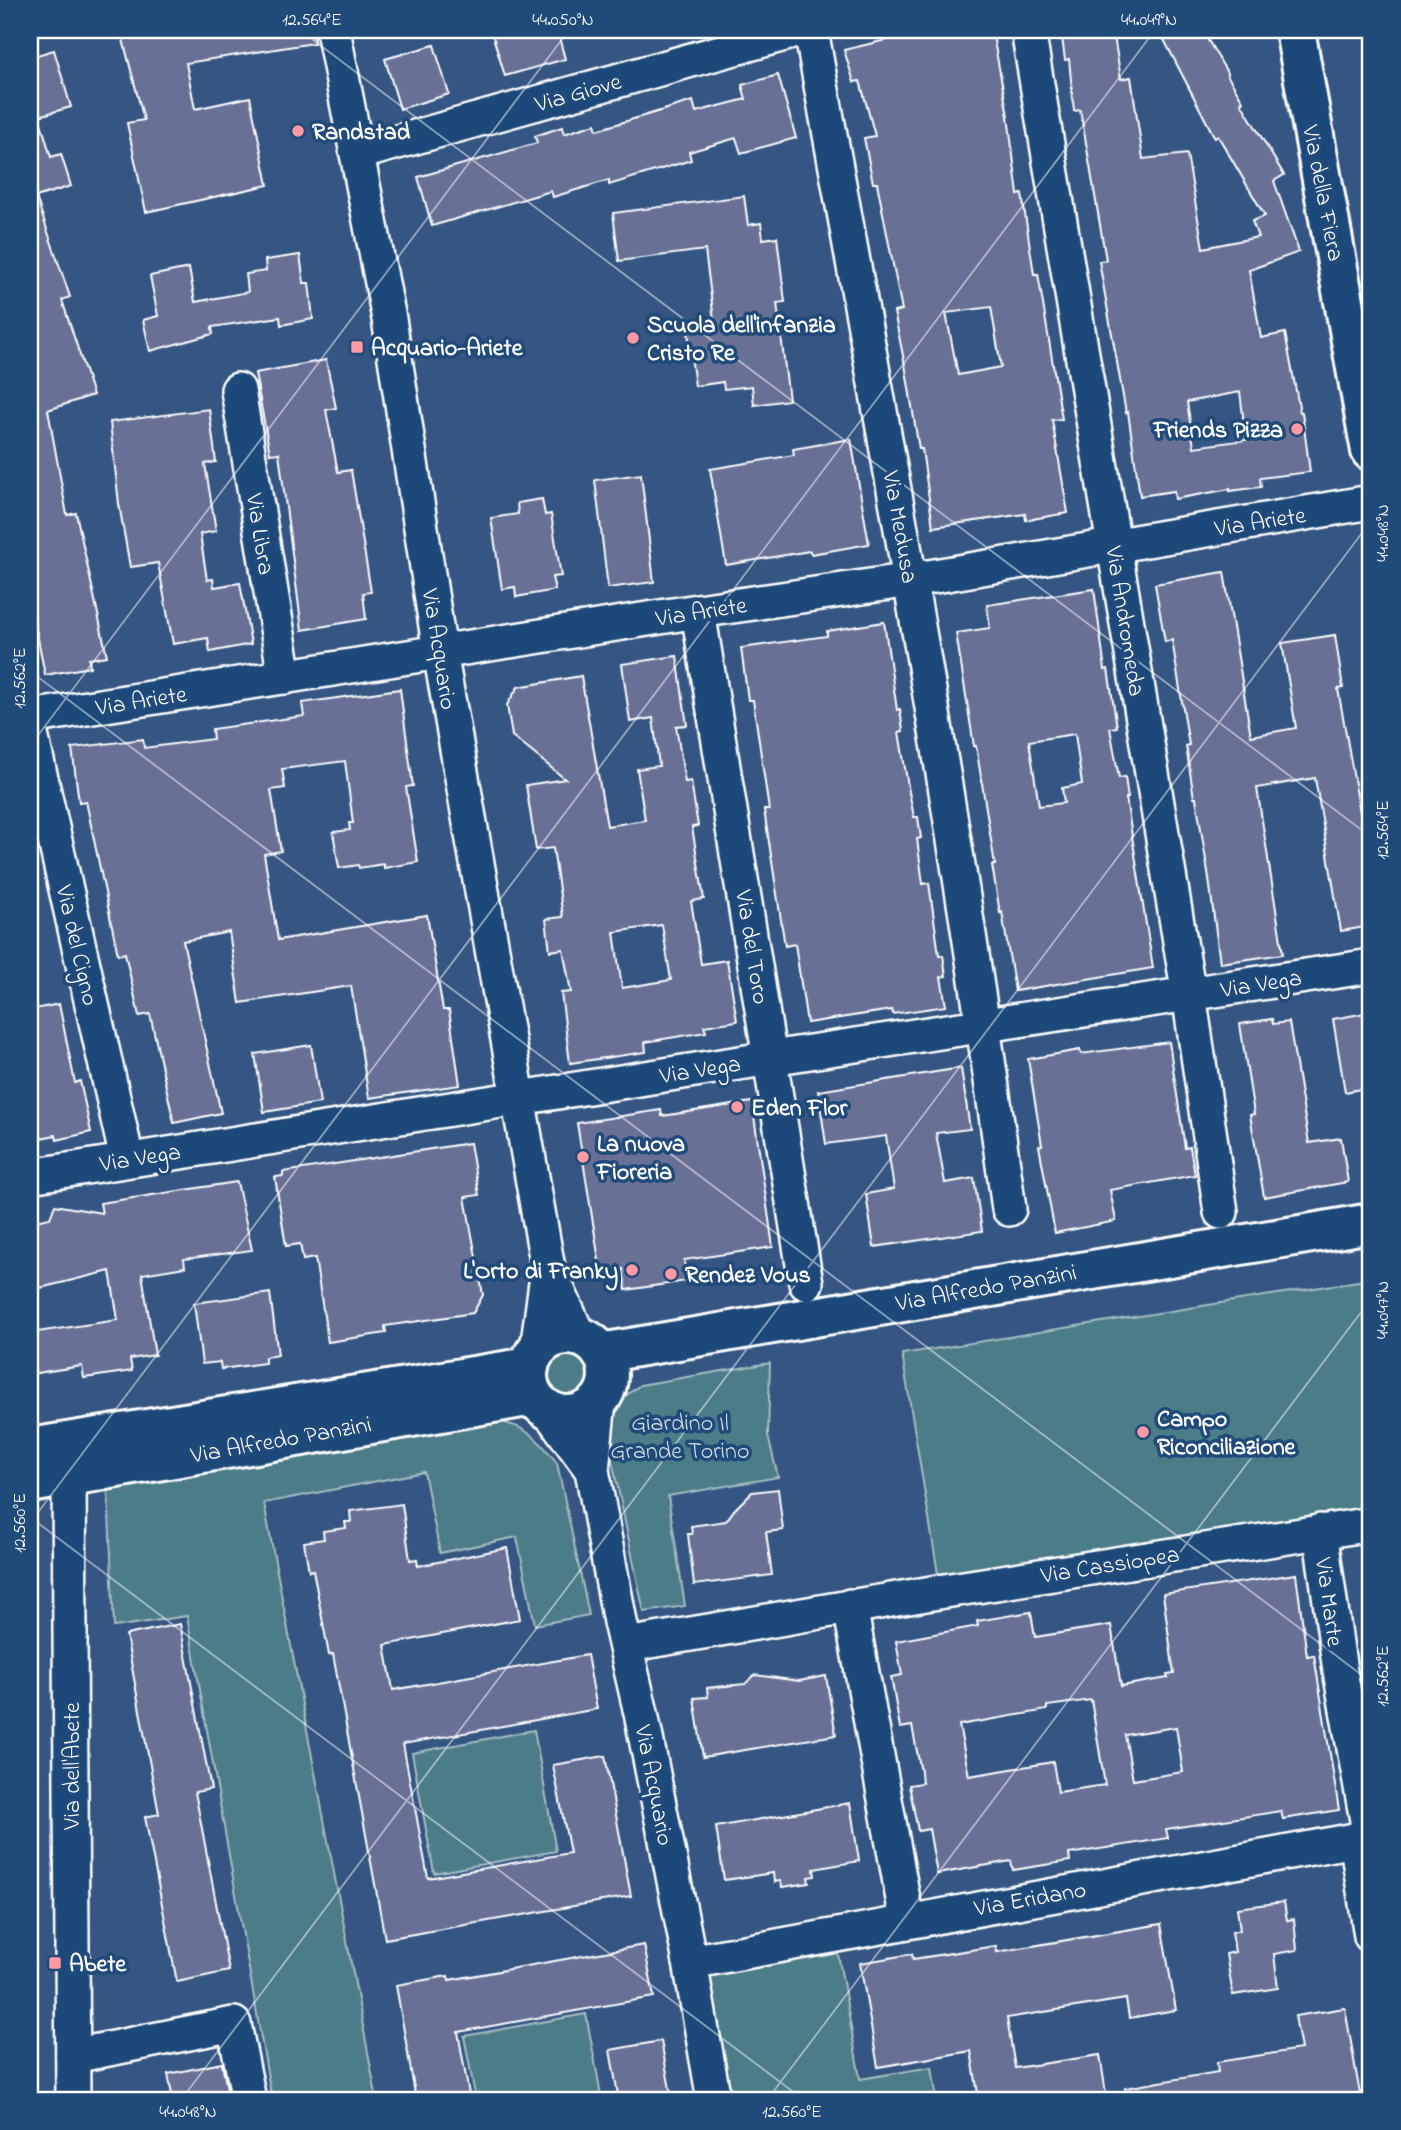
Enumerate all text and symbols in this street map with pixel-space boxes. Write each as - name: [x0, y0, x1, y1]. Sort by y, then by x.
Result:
- text: 12.564°E: [282, 8, 342, 34]
- text: 44.050°N: [532, 8, 594, 34]
- text: 44.049°N: [1121, 8, 1177, 34]
- street label: Via Giove: [530, 65, 626, 124]
- place label: Randstad: [312, 116, 411, 151]
- street label: Via della Fiera: [1291, 121, 1352, 265]
- marker: Randstad: [290, 123, 306, 139]
- place label: Scuola dell'infanzia Cristo Re: [647, 309, 836, 372]
- marker: Scuola dell'infanzia Cristo Re: [625, 330, 641, 346]
- place label: Acquario-Ariete: [371, 332, 524, 367]
- marker: Acquario-Ariete: [349, 339, 365, 355]
- place label: Friends Pizza: [1152, 414, 1283, 449]
- marker: Friends Pizza: [1289, 421, 1305, 437]
- street label: Via Medusa: [871, 468, 926, 586]
- street label: Via Libra: [235, 490, 282, 578]
- street label: Via Ariete: [1211, 499, 1309, 548]
- text: 44.048°N: [1371, 504, 1397, 562]
- street label: Via Andromeda: [1094, 543, 1153, 699]
- street label: Via Acquario: [411, 585, 464, 712]
- street label: Via Ariete: [652, 589, 750, 638]
- text: 12.562°E: [8, 647, 34, 709]
- street label: Via Ariete: [92, 678, 190, 727]
- text: 12.564°E: [1371, 800, 1397, 860]
- street label: Via del Cigno: [44, 881, 106, 1009]
- street label: Via del Toro: [724, 887, 777, 1007]
- street label: Via Vega: [1217, 962, 1304, 1009]
- street label: Via Vega: [656, 1048, 743, 1095]
- place label: Eden Flor: [751, 1092, 848, 1127]
- marker: Eden Flor: [729, 1099, 745, 1115]
- place label: La nuova Fioreria: [596, 1128, 685, 1191]
- street label: Via Vega: [96, 1136, 183, 1183]
- marker: La nuova Fioreria: [575, 1149, 591, 1165]
- place label: L'Orto di Franky: [463, 1255, 618, 1291]
- street label: Via Alfredo Panzini: [892, 1256, 1080, 1323]
- place label: Rendez Vous: [685, 1259, 811, 1294]
- marker: L'Orto di Franky: [624, 1262, 640, 1278]
- marker: Rendez Vous: [663, 1266, 679, 1282]
- text: 44.047°N: [1371, 1281, 1397, 1339]
- place label: Campo Riconciliazione: [1157, 1403, 1297, 1466]
- park label: Giardino Il Grande Torino: [611, 1407, 749, 1470]
- street label: Via Alfredo Panzini: [187, 1408, 375, 1475]
- marker: Campo Riconciliazione: [1135, 1424, 1151, 1440]
- text: 12.560°E: [8, 1493, 34, 1553]
- street label: Via Cassiopea: [1038, 1538, 1182, 1595]
- street label: Via Marte: [1304, 1555, 1351, 1649]
- text: 12.562°E: [1371, 1645, 1397, 1707]
- street label: Via dell'Abete: [56, 1702, 91, 1831]
- street label: Via Acquario: [624, 1721, 681, 1849]
- street label: Via Eridano: [971, 1873, 1089, 1928]
- place label: Abete: [69, 1948, 127, 1983]
- marker: Abete: [47, 1955, 63, 1971]
- text: 44.048°N: [159, 2100, 217, 2126]
- text: 12.560°E: [762, 2100, 822, 2126]

